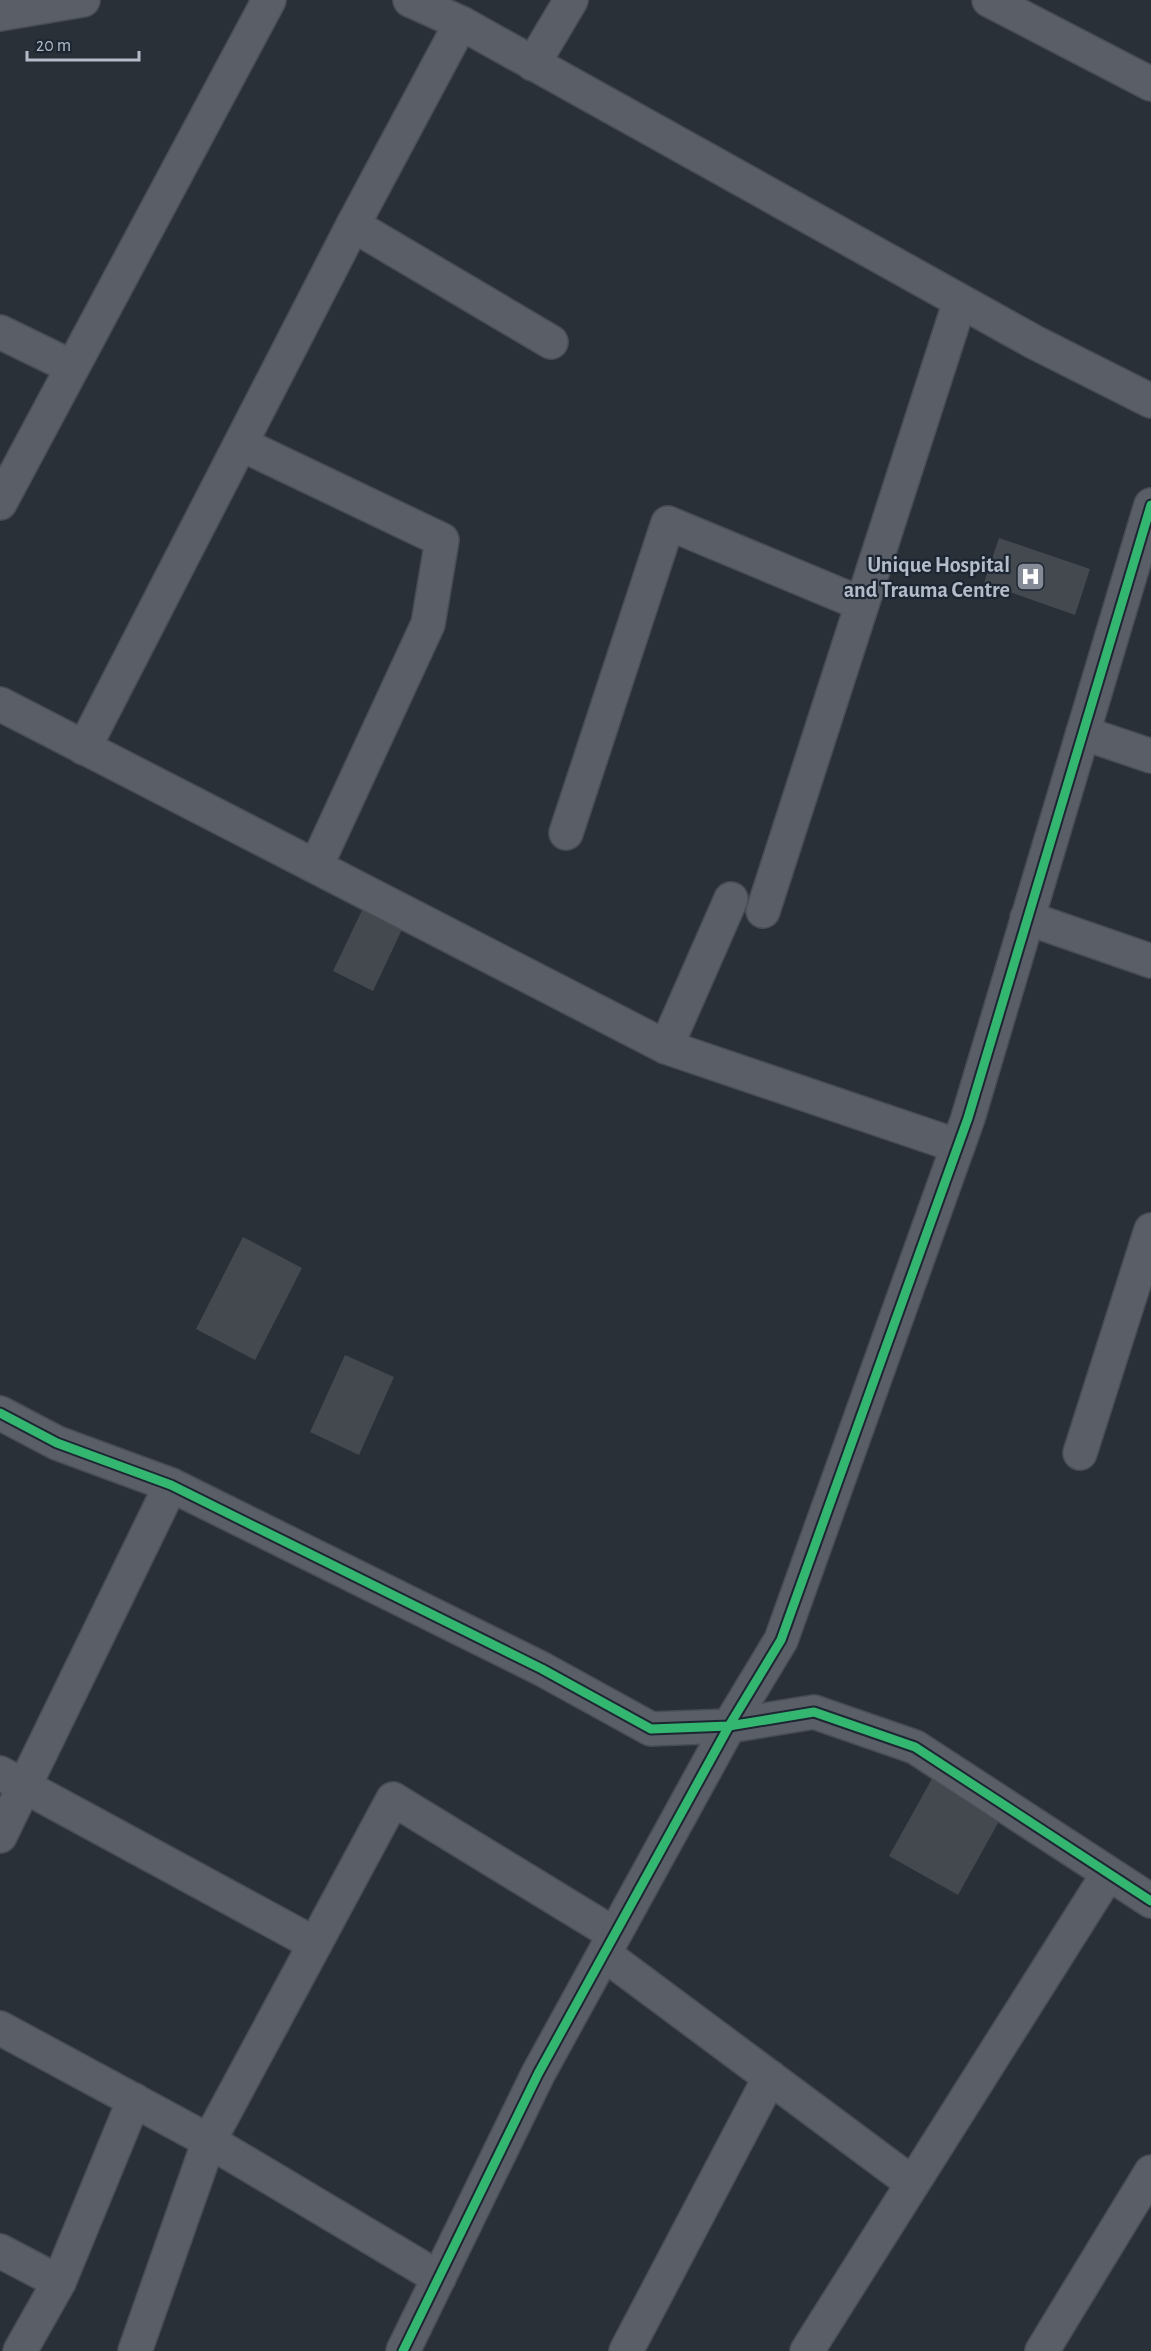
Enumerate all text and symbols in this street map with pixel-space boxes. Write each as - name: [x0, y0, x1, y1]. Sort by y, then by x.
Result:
- scale bar: [27, 24, 140, 62]
- text: 20 m: [36, 37, 71, 55]
- place label: Unique Hospital and Trauma Centre: [844, 554, 1010, 601]
- hospital icon: Unique Hospital and Trauma Centre: [1015, 561, 1047, 593]

